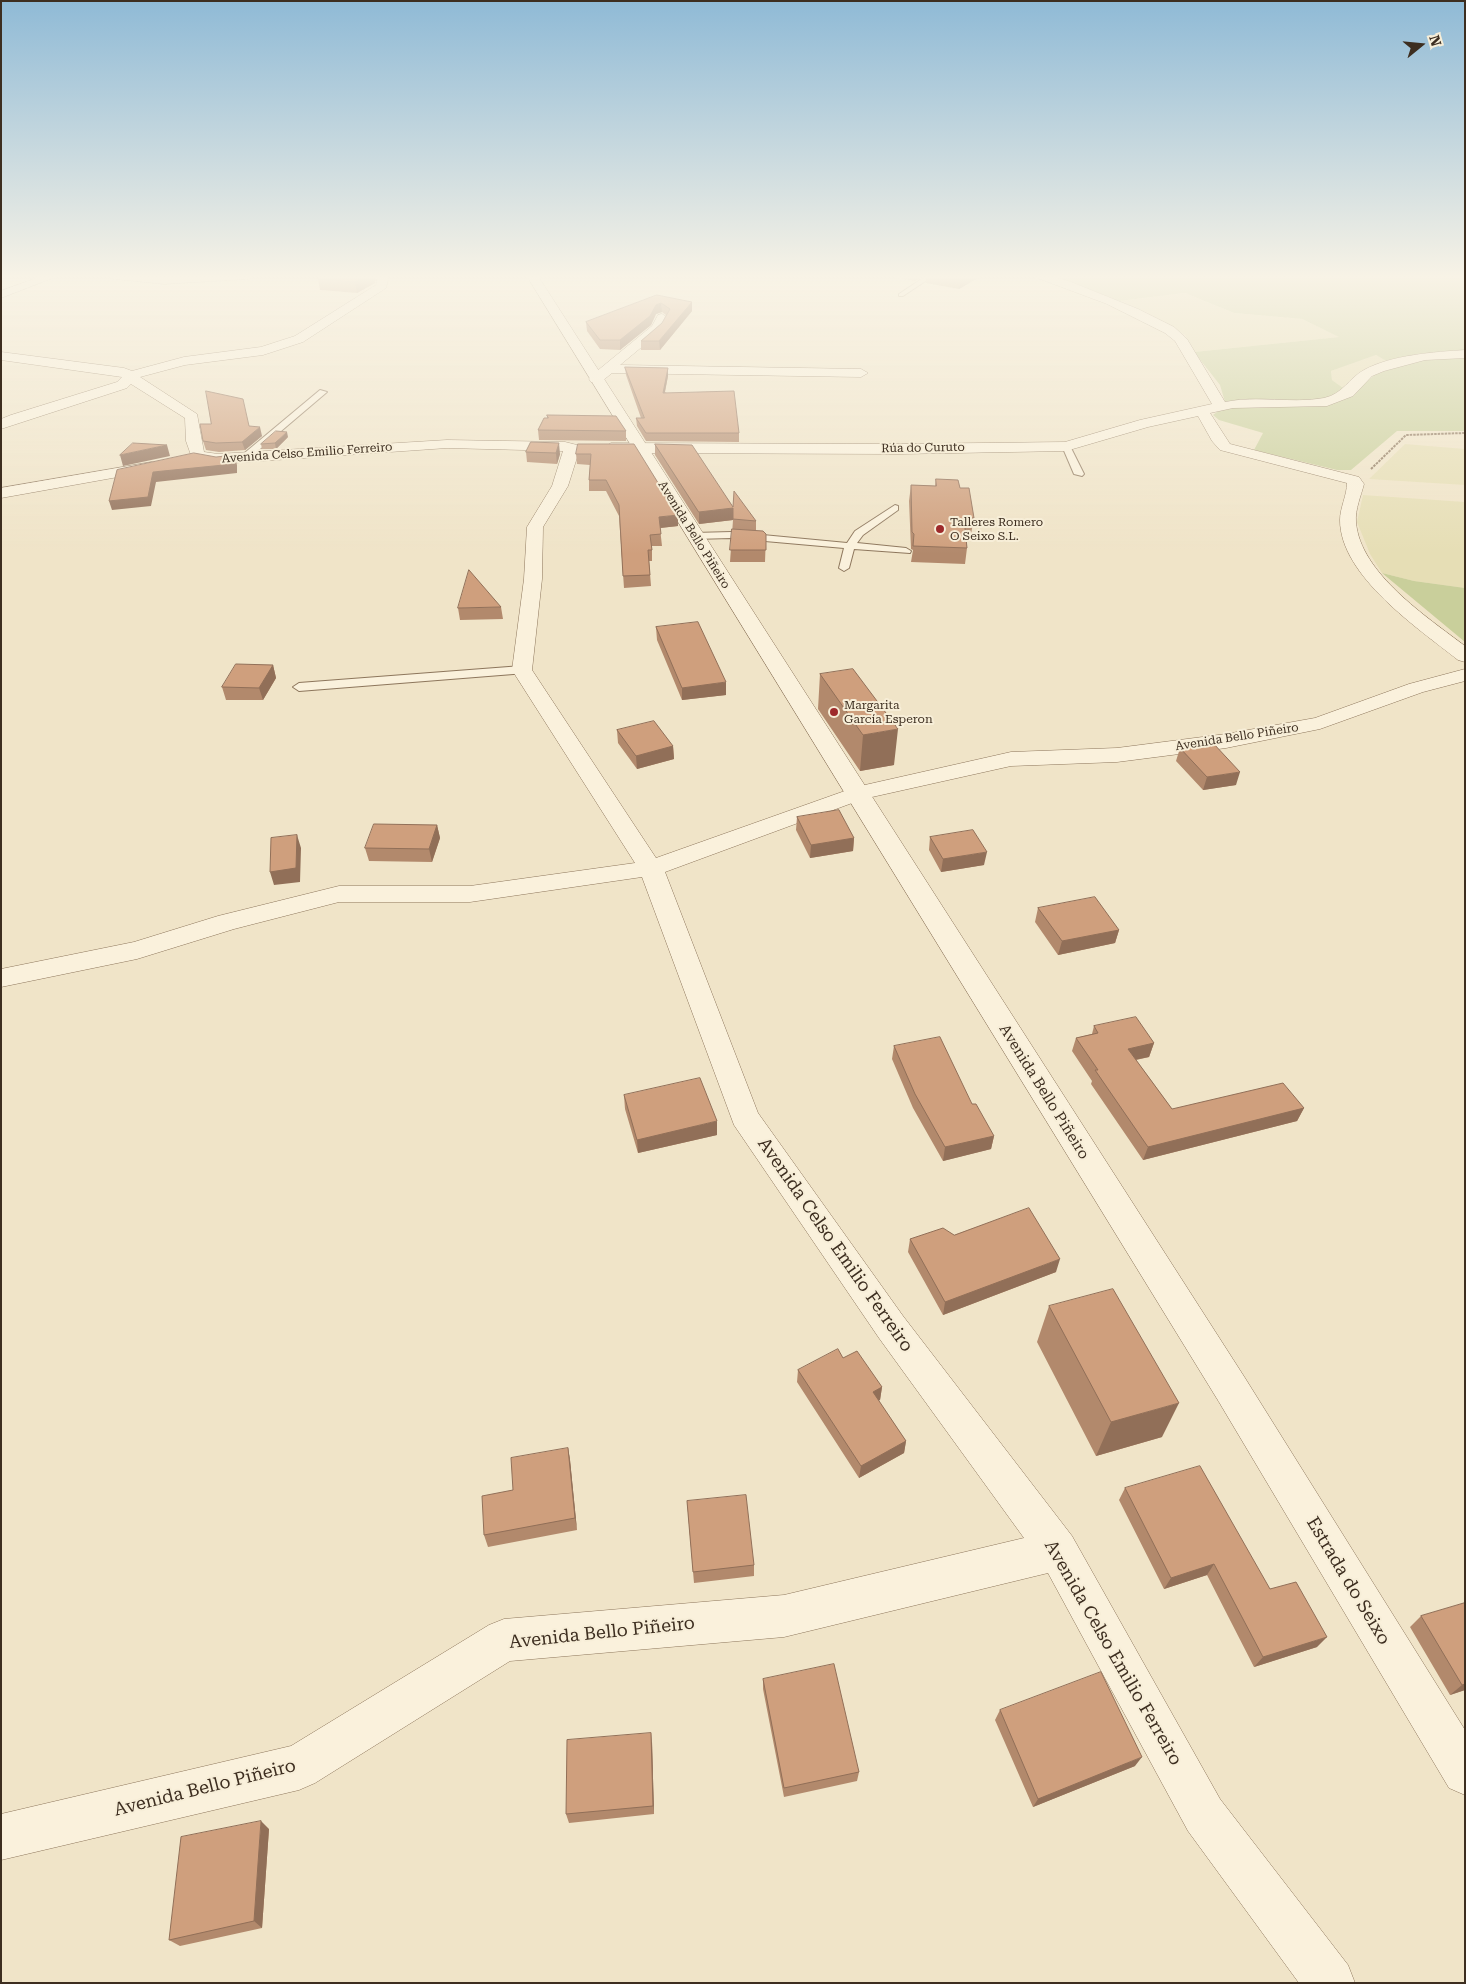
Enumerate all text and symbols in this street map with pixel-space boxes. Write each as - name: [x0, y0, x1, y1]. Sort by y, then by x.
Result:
- north arrow: [1396, 20, 1446, 70]
- text: N: [1426, 33, 1445, 48]
- street label: Avenida Celso Emilio Ferreiro: [221, 440, 393, 466]
- street label: Rúa do Curuto: [881, 440, 965, 456]
- street label: Avenida Bello Piñeiro: [655, 478, 733, 592]
- place label: Talleres Romero O Seixo S.L.: [950, 515, 1043, 543]
- marker: Talleres Romero O Seixo S.L.: [934, 523, 946, 535]
- place label: Margarita García Esperon: [844, 698, 933, 726]
- marker: Margarita García Esperon: [828, 706, 840, 718]
- street label: Avenida Bello Piñeiro: [1174, 720, 1300, 754]
- street label: Avenida Bello Piñeiro: [995, 1021, 1093, 1163]
- street label: Avenida Celso Emilio Ferreiro: [753, 1134, 917, 1356]
- street label: Estrada do Seixo: [1301, 1513, 1395, 1649]
- street label: Avenida Celso Emilio Ferreiro: [1040, 1537, 1186, 1769]
- street label: Avenida Bello Piñeiro: [508, 1613, 696, 1653]
- street label: Avenida Bello Piñeiro: [112, 1755, 298, 1821]

